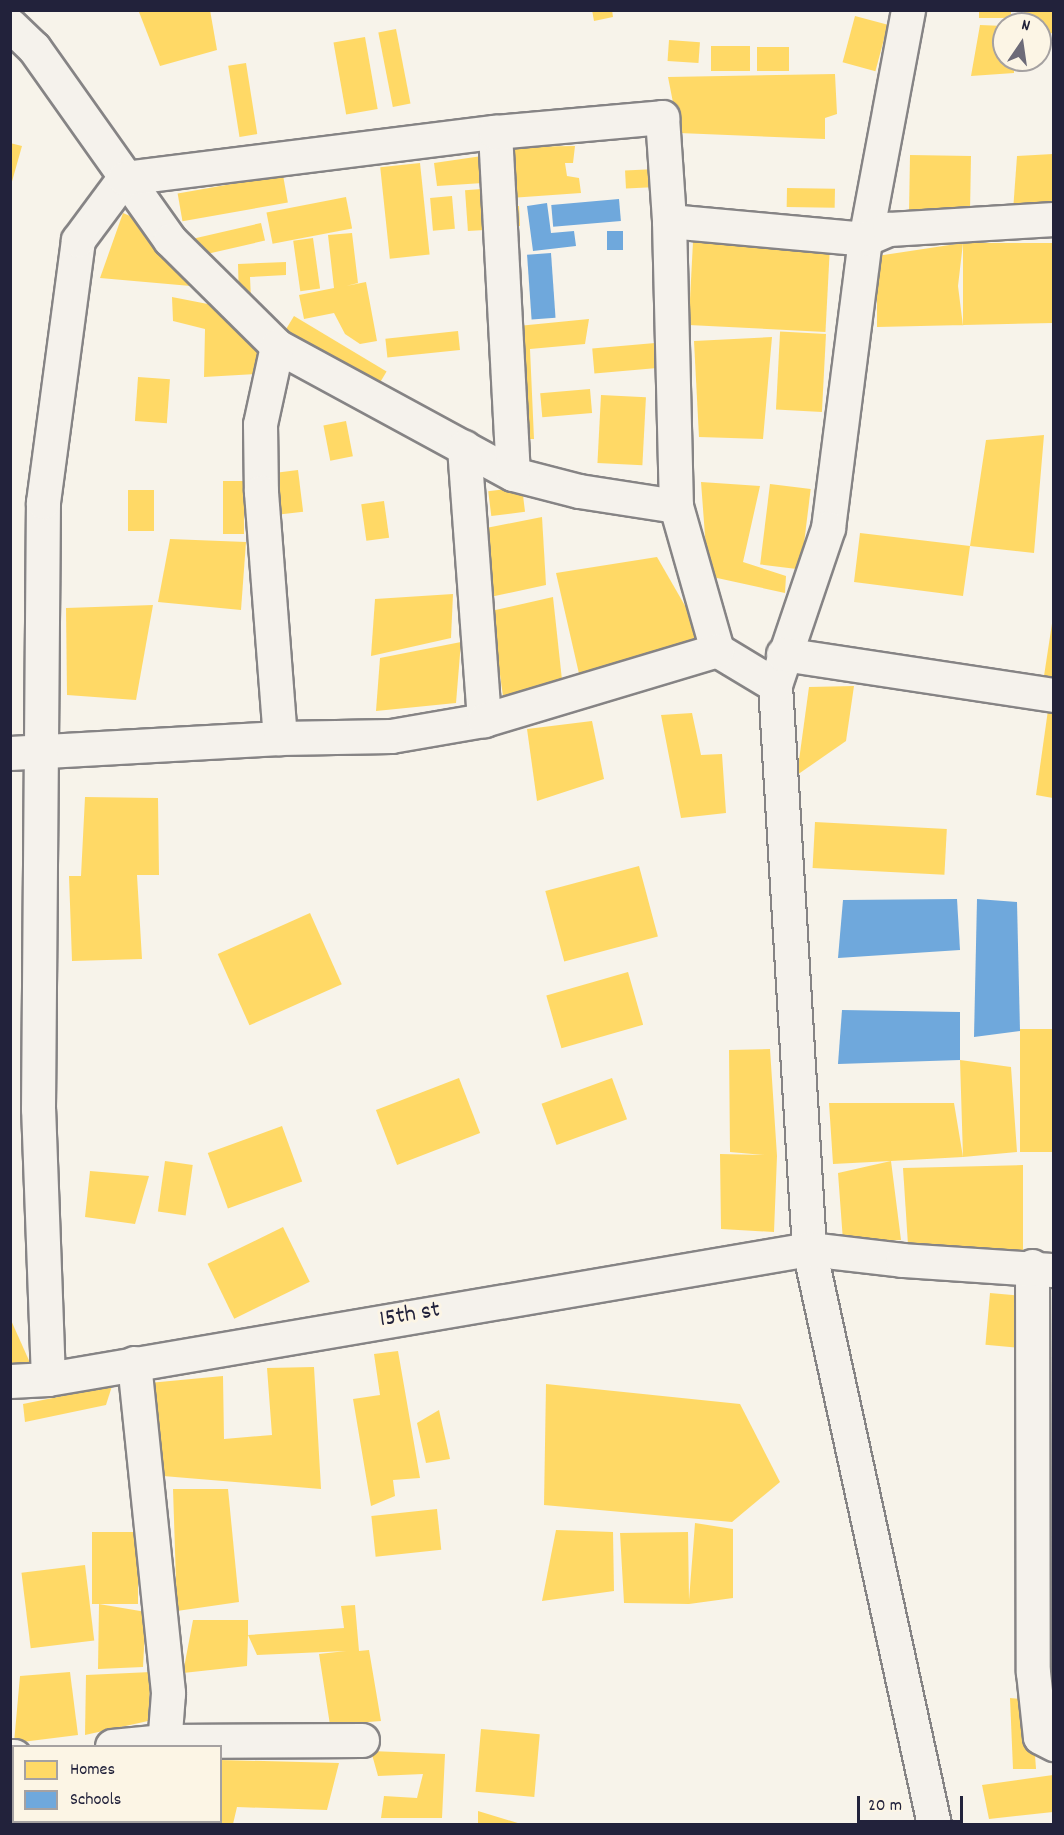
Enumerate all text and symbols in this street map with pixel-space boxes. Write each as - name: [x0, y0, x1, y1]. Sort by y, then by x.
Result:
- north arrow: [992, 12, 1052, 72]
- text: N: [1019, 14, 1032, 38]
- street label: 15th st: [378, 1297, 442, 1335]
- legend: [12, 1745, 222, 1823]
- text: Homes: [70, 1758, 115, 1783]
- scale bar: [860, 1784, 966, 1822]
- text: Schools: [70, 1788, 121, 1813]
- text: 20 m: [868, 1794, 902, 1819]

